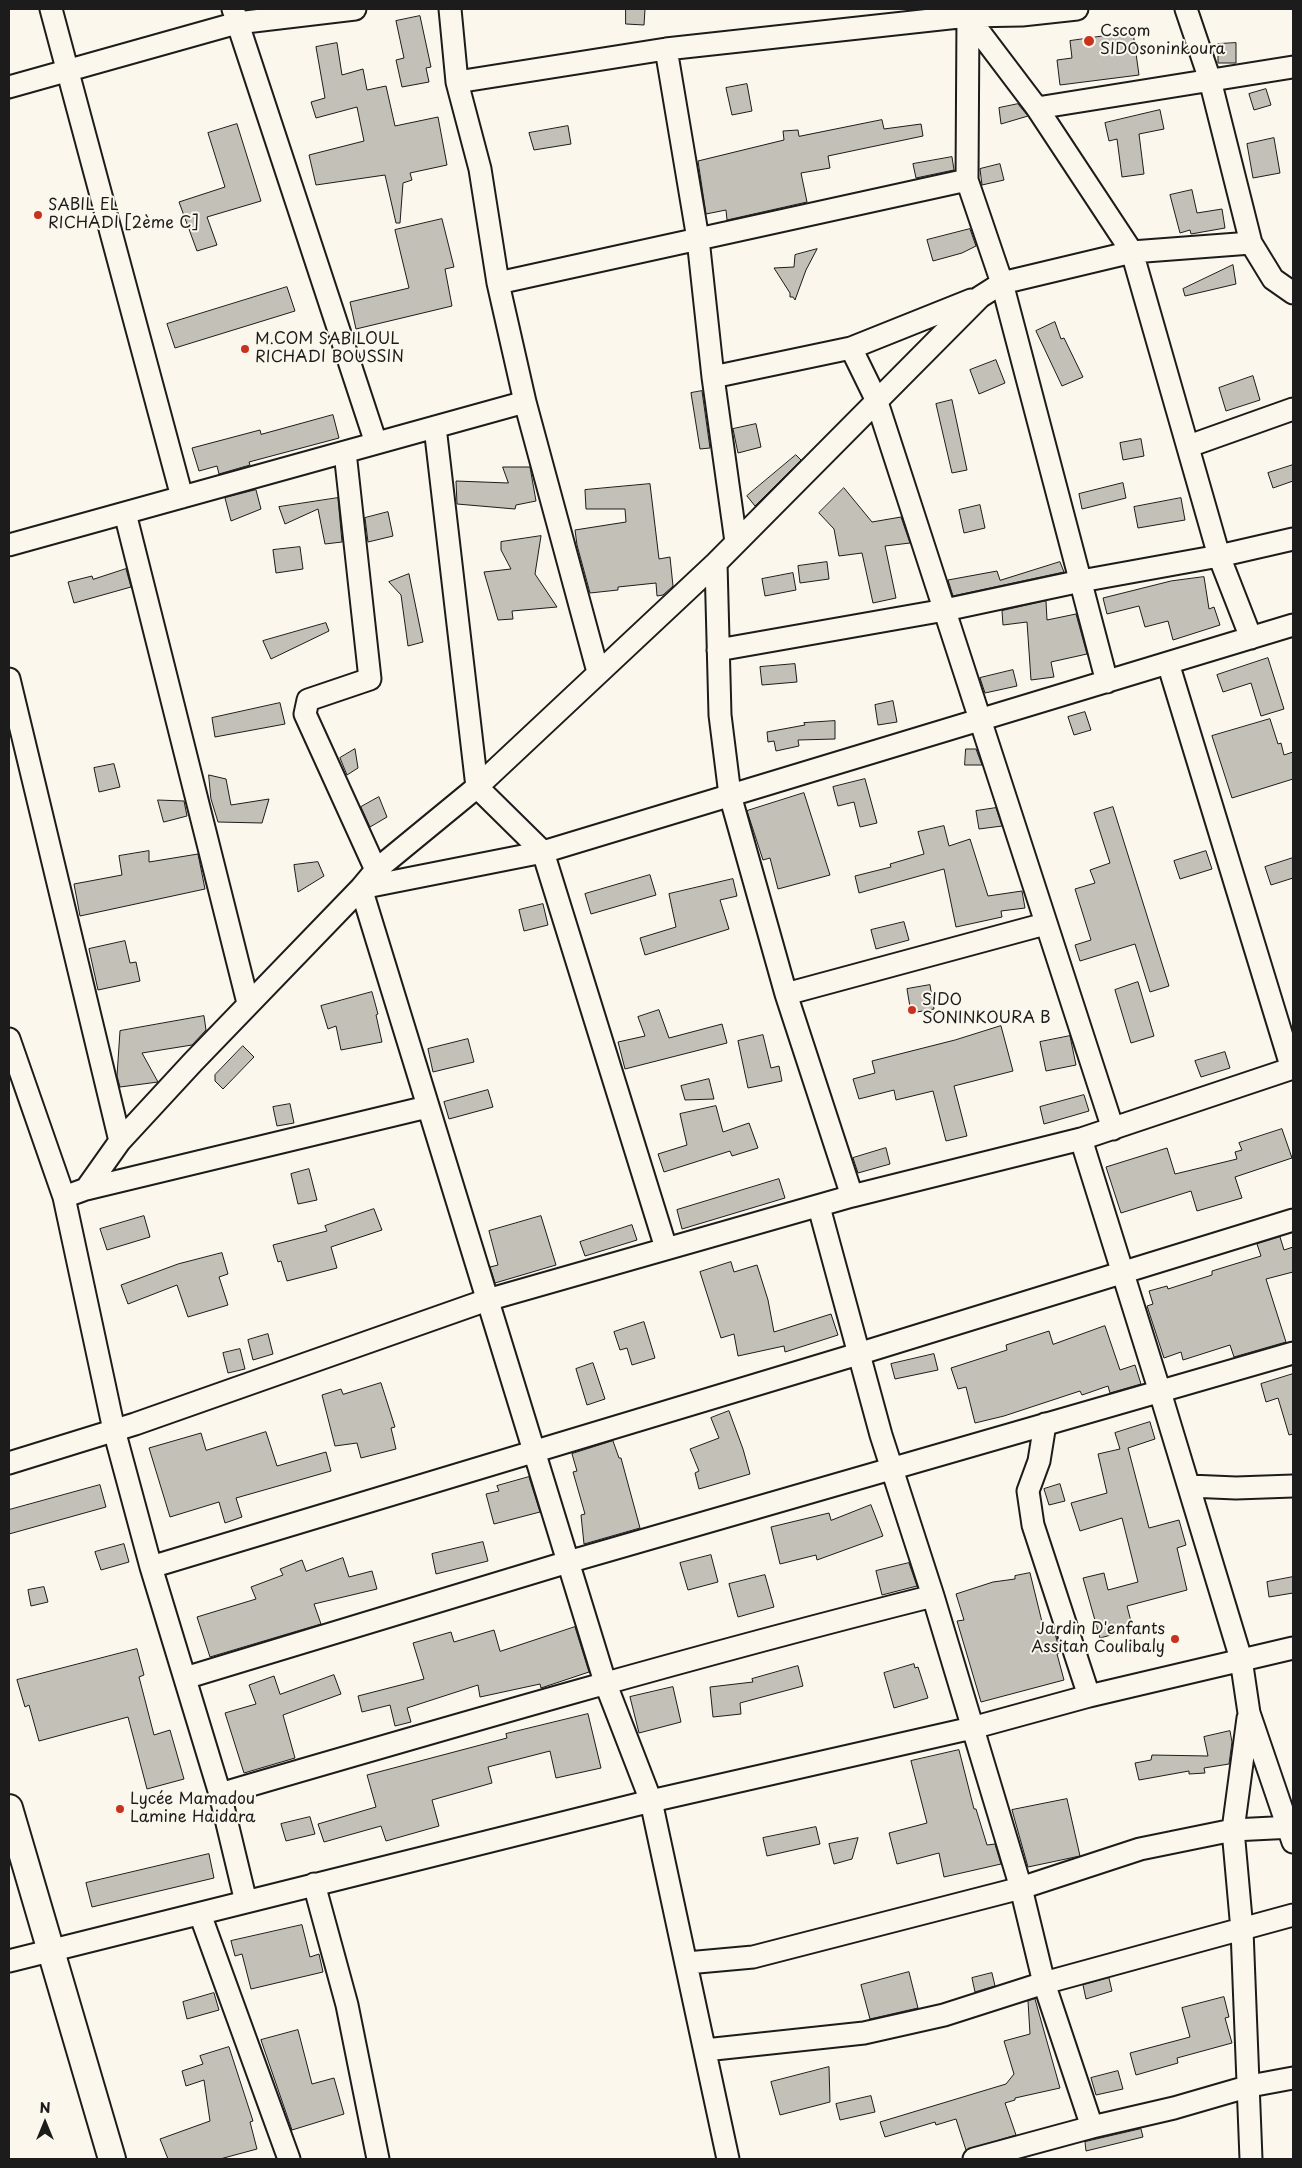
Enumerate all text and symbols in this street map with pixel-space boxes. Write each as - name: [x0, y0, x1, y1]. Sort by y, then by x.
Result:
- place label: Cscom SIDOsoninkoura: [1100, 22, 1225, 60]
- marker: Cscom SIDOsoninkoura: [1082, 34, 1096, 48]
- place label: SABIL EL RICHADI [2ème C]: [48, 196, 199, 234]
- marker: SABIL EL RICHADI [2ème C]: [32, 209, 44, 221]
- place label: M.COM SABILOUL RICHADI BOUSSIN: [255, 330, 404, 368]
- marker: M.COM SABILOUL RICHADI BOUSSIN: [239, 343, 251, 355]
- place label: SIDO SONINKOURA B: [922, 991, 1051, 1029]
- marker: SIDO SONINKOURA B: [906, 1004, 918, 1016]
- place label: Jardin D'enfants Assitan Coulibaly: [1031, 1620, 1165, 1658]
- marker: Jardin D'enfants Assitan Coulibaly: [1169, 1633, 1181, 1645]
- place label: Lycée Mamadou Lamine Haidara: [130, 1790, 255, 1828]
- marker: Lycée Mamadou Lamine Haidara: [114, 1803, 126, 1815]
- text: N: [39, 2097, 51, 2118]
- north arrow: [20, 2098, 70, 2148]

